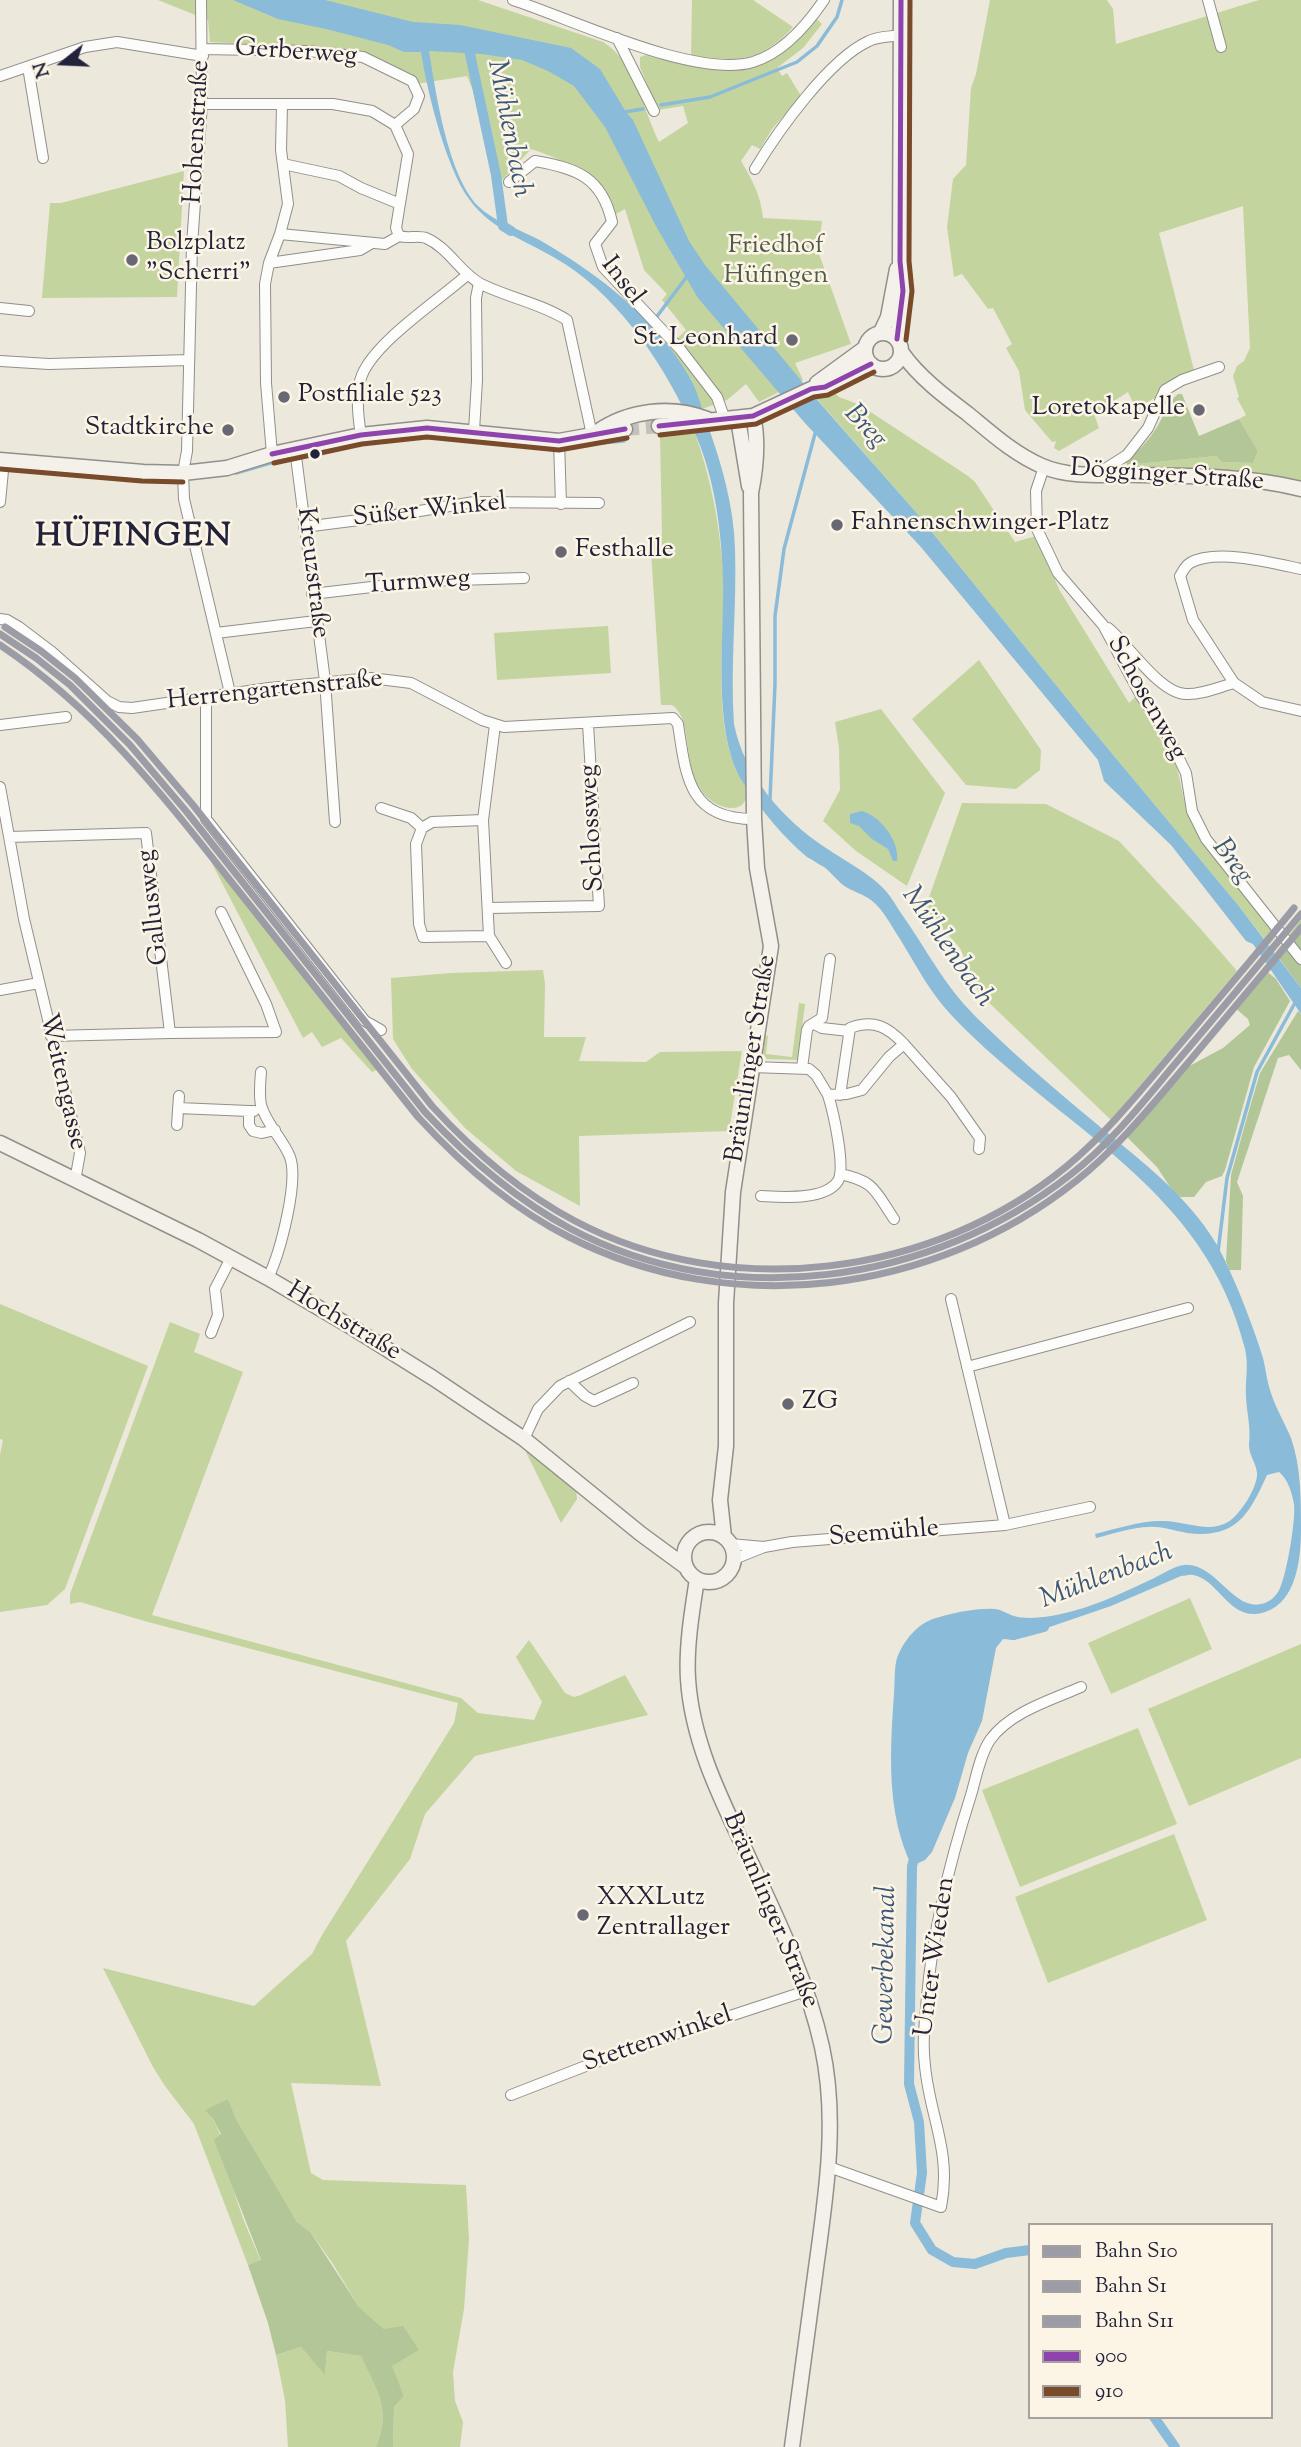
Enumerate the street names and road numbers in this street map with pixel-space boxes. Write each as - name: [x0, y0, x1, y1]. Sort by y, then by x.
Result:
- street label: Gerberweg: [234, 34, 358, 74]
- street label: Hohenstraße: [180, 59, 218, 205]
- street label: Insel: [592, 251, 650, 313]
- street label: Dögginger Straße: [1069, 455, 1265, 499]
- street label: Süßer Winkel: [351, 488, 509, 536]
- street label: Kreuzstraße: [287, 506, 335, 640]
- street label: Turmweg: [365, 565, 471, 603]
- street label: Schosenweg: [1098, 632, 1192, 766]
- street label: Herrengartenstraße: [166, 665, 384, 719]
- street label: Schlossweg: [575, 764, 613, 892]
- street label: Gallusweg: [132, 847, 178, 967]
- street label: Bräunlinger Straße: [721, 953, 785, 1165]
- street label: Weitengasse: [30, 1011, 92, 1153]
- street label: Hochstraße: [280, 1277, 406, 1369]
- street label: Seemühle: [828, 1515, 940, 1555]
- street label: Bräunlinger Straße: [714, 1808, 824, 2014]
- street label: Unter Wieden: [910, 1875, 964, 2039]
- street label: Stettenwinkel: [579, 2001, 737, 2081]

